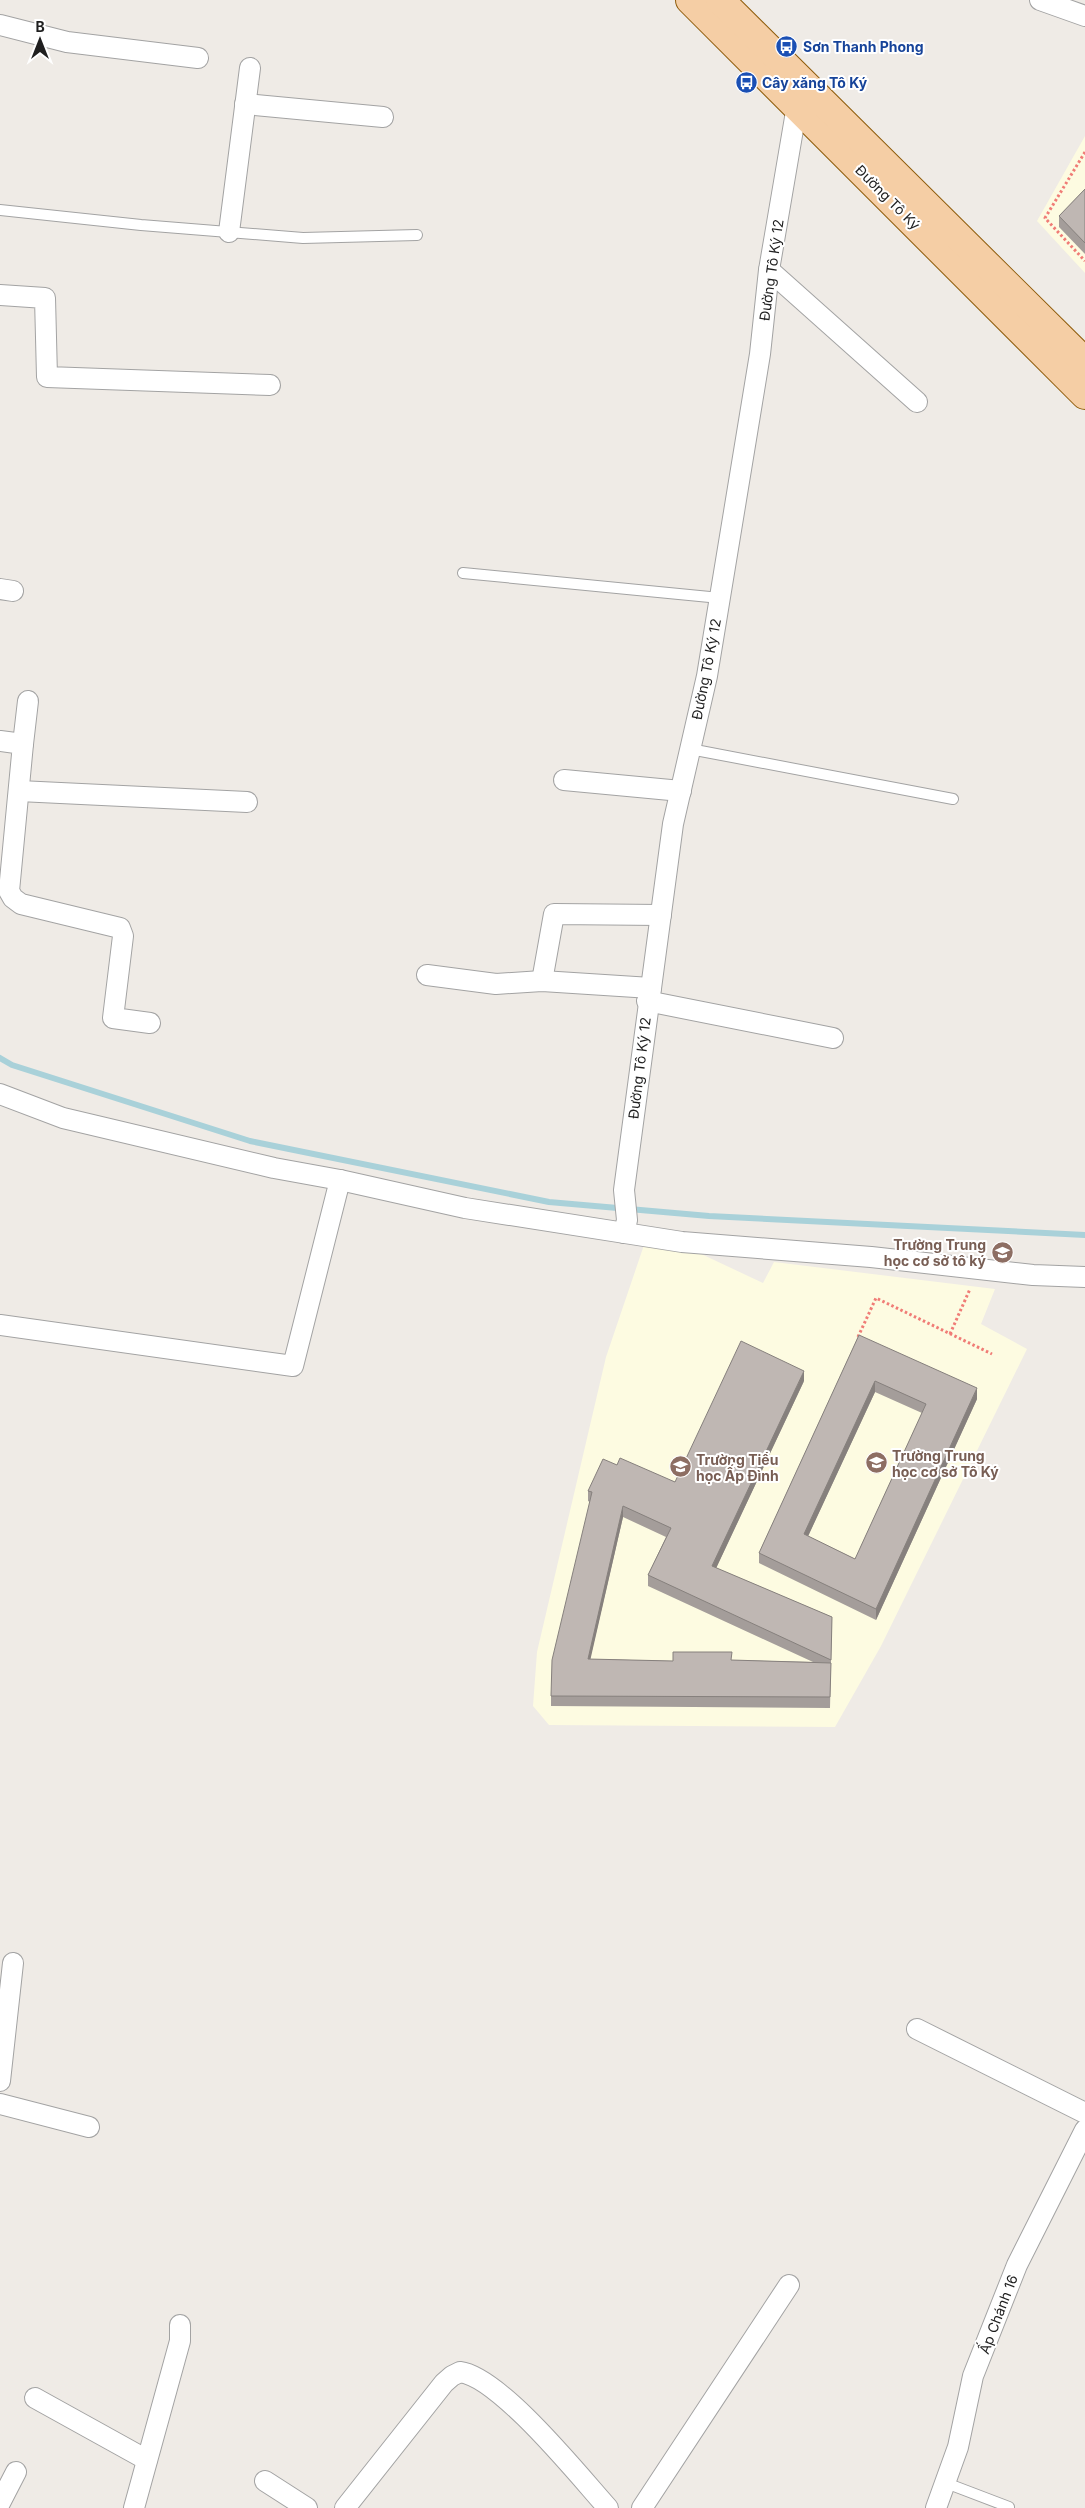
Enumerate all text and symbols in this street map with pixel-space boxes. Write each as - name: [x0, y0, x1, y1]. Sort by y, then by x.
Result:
- north arrow: [15, 15, 65, 65]
- text: B: [35, 18, 45, 35]
- bus stop icon: Sơn Thanh Phong: [775, 34, 799, 58]
- place label: Sơn Thanh Phong: [803, 38, 924, 55]
- bus stop icon: Cây xăng Tô Ký: [734, 70, 758, 94]
- place label: Cây xăng Tô Ký: [762, 74, 868, 91]
- street label: Đường Tô Ký: [852, 161, 924, 233]
- street label: Đường Tô Ký 12: [755, 218, 787, 322]
- street label: Đường Tô Ký 12: [688, 617, 724, 721]
- street label: Đường Tô Ký 12: [624, 1016, 654, 1120]
- place label: Trường Trung học cơ sở tô ký: [884, 1236, 987, 1269]
- school or university icon: Trường Trung học cơ sở tô ký: [990, 1240, 1014, 1264]
- place label: Trường Trung học cơ sở Tô Ký: [892, 1447, 999, 1480]
- place label: Trường Tiểu học Ấp Đình: [696, 1451, 779, 1484]
- school or university icon: Trường Trung học cơ sở Tô Ký: [864, 1451, 888, 1475]
- school or university icon: Trường Tiểu học Ấp Đình: [668, 1455, 692, 1479]
- street label: Ấp Chánh 16: [972, 2271, 1021, 2356]

